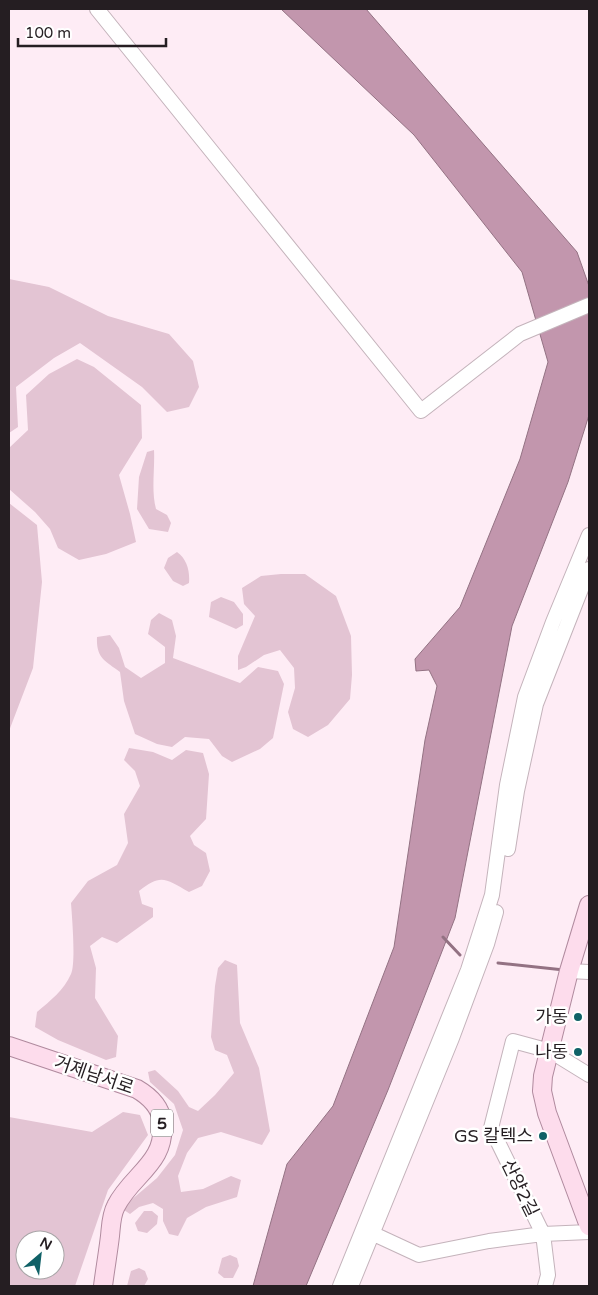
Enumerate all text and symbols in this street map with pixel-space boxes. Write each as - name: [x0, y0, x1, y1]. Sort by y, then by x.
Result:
- scale bar: [18, 15, 165, 47]
- text: 100 m: [25, 24, 71, 42]
- place label: 가동: [535, 1006, 568, 1028]
- marker: 가동: [572, 1011, 584, 1023]
- place label: 나동: [535, 1041, 568, 1063]
- marker: 나동: [572, 1046, 584, 1058]
- street label: 거제남서로: [51, 1051, 137, 1099]
- road number: 5: [151, 1110, 173, 1136]
- place label: GS 칼텍스: [454, 1125, 533, 1147]
- marker: GS 칼텍스: [537, 1130, 549, 1142]
- street label: 산양2길: [497, 1156, 543, 1220]
- north arrow: [15, 1230, 65, 1280]
- text: N: [37, 1234, 55, 1254]

